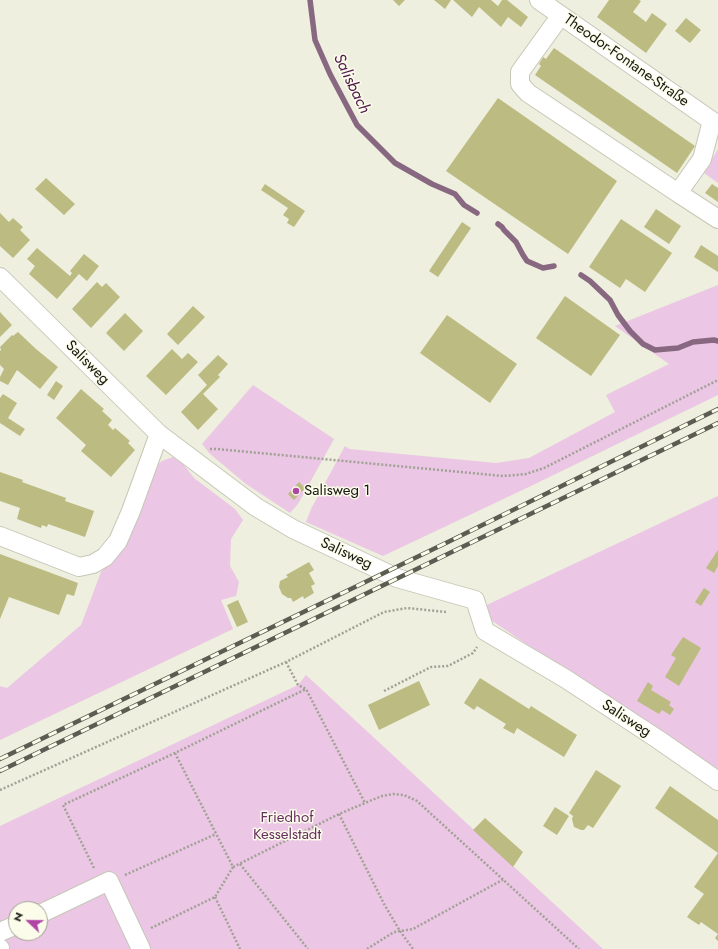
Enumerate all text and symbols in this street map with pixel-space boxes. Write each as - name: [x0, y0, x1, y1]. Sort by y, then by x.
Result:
- street label: Theodor-Fontane-Straße: [560, 11, 692, 111]
- water label: Salisbach: [328, 51, 374, 117]
- street label: Salisweg: [61, 337, 113, 389]
- place label: Salisweg 1: [304, 482, 370, 500]
- marker: Salisweg 1: [291, 486, 301, 496]
- street label: Salisweg: [317, 534, 375, 574]
- street label: Salisweg: [598, 696, 654, 742]
- park label: Friedhof Kesselstadt: [253, 809, 321, 844]
- north arrow: [8, 901, 48, 941]
- text: N: [9, 910, 27, 924]

